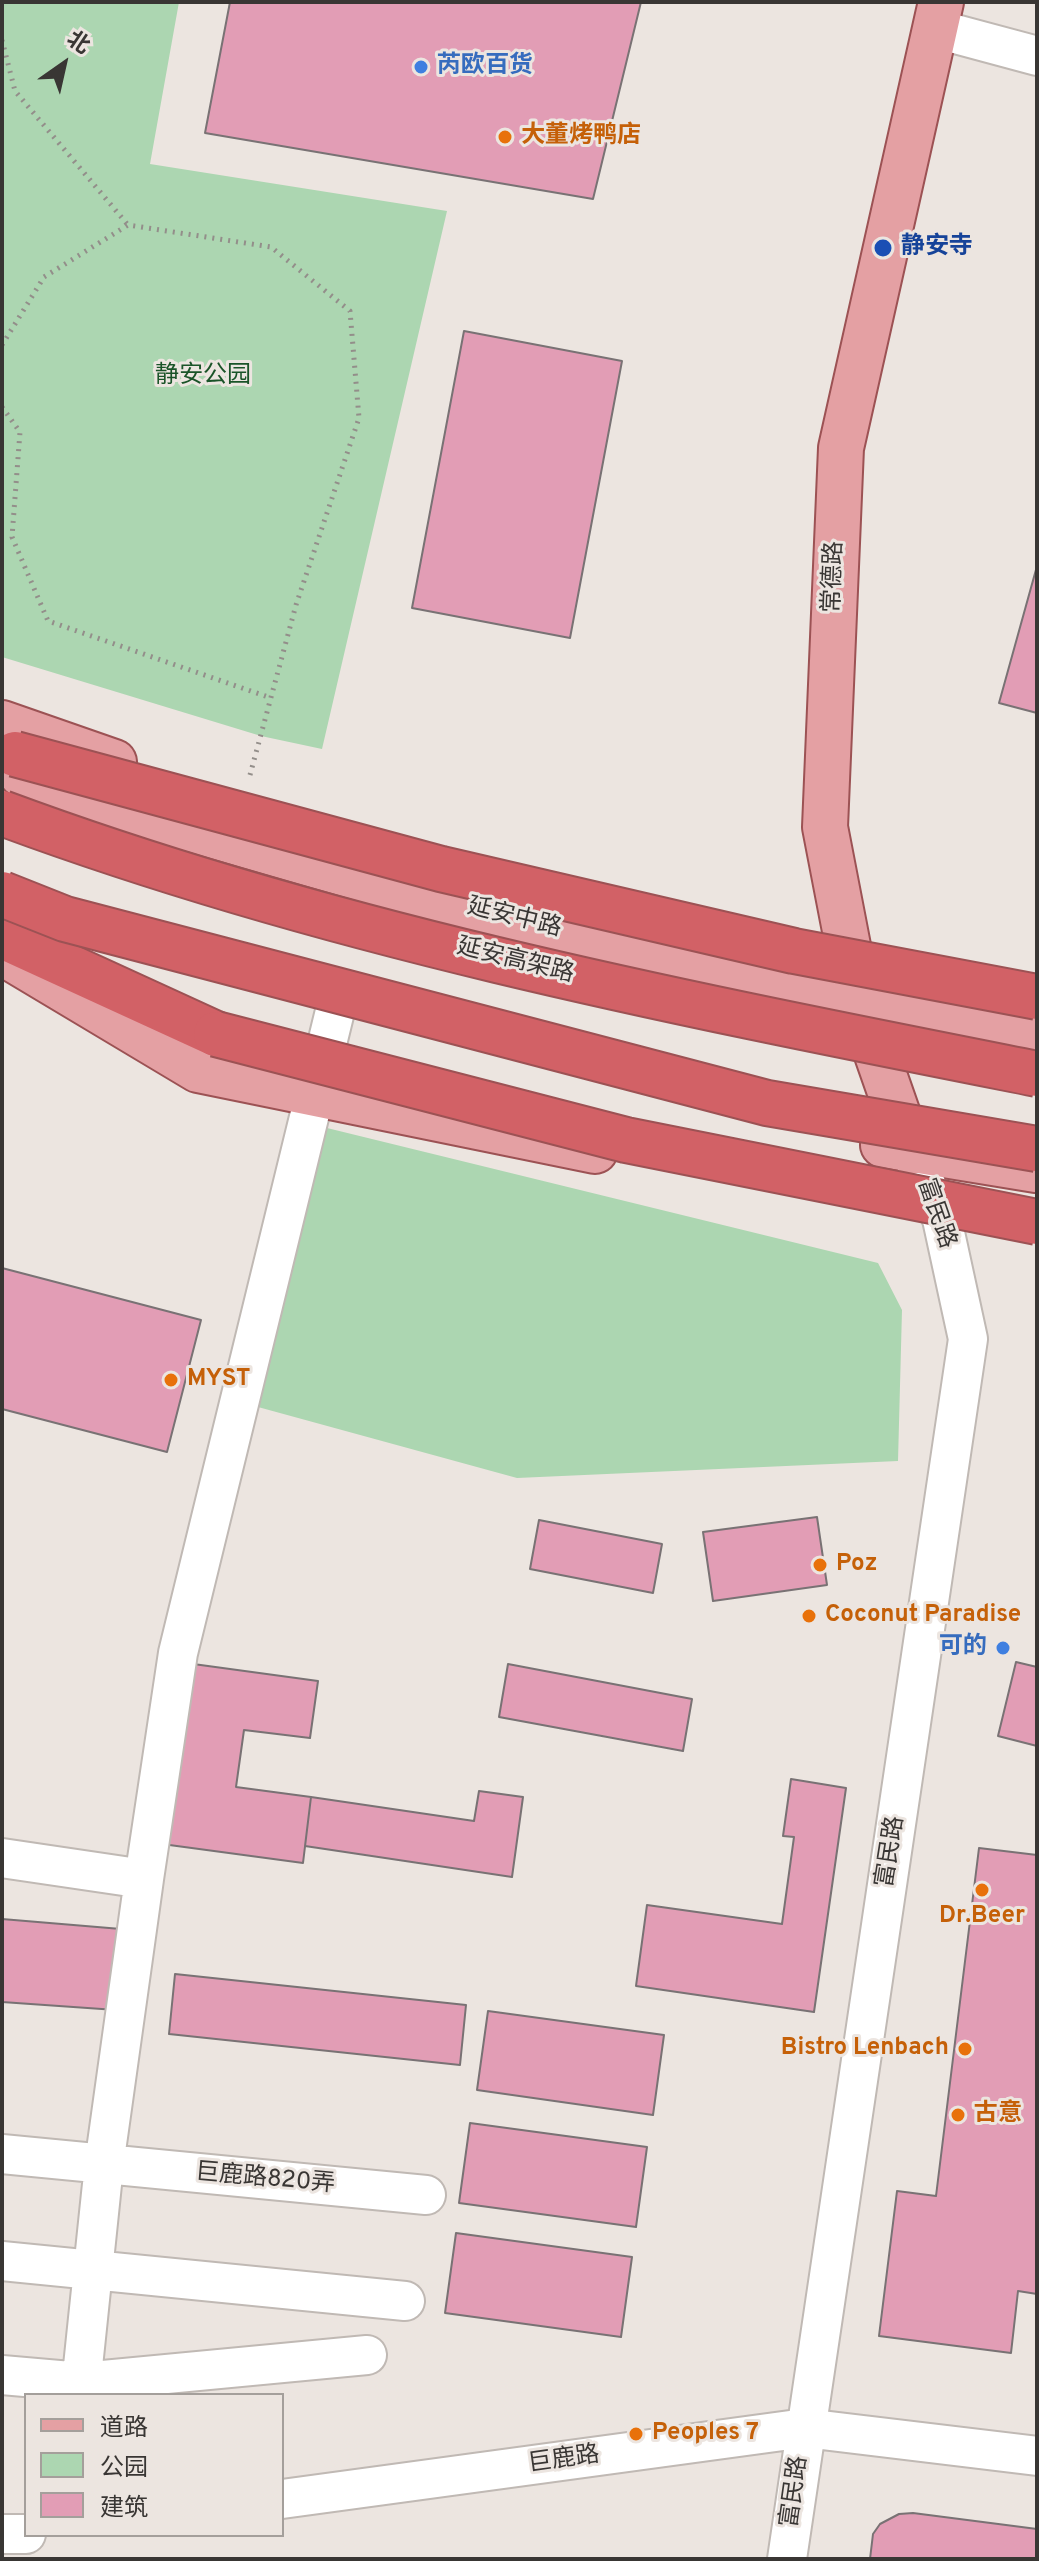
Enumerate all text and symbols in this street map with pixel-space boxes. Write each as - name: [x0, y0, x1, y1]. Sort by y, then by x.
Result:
- north arrow: [24, 24, 104, 104]
- text: 北: [61, 26, 94, 61]
- place label: 芮欧百货: [437, 53, 533, 81]
- marker: 芮欧百货: [412, 58, 430, 76]
- place label: 大董烤鸭店: [521, 123, 641, 151]
- marker: 大董烤鸭店: [496, 128, 514, 146]
- place label: 静安寺: [901, 234, 973, 262]
- marker: 静安寺: [872, 237, 894, 259]
- park label: 静安公园: [155, 363, 251, 391]
- street label: 常德路: [819, 541, 851, 613]
- street label: 延安中路: [464, 893, 564, 945]
- street label: 延安高架路: [453, 934, 577, 990]
- street label: 富民路: [910, 1175, 960, 1253]
- place label: MYST: [187, 1366, 250, 1394]
- marker: MYST: [162, 1371, 180, 1389]
- place label: Poz: [836, 1551, 877, 1579]
- marker: Poz: [811, 1556, 829, 1574]
- place label: Coconut Paradise: [825, 1602, 1021, 1630]
- marker: Coconut Paradise: [800, 1607, 818, 1625]
- place label: 可的: [939, 1634, 987, 1662]
- marker: 可的: [994, 1639, 1012, 1657]
- street label: 富民路: [872, 1814, 912, 1890]
- marker: Dr.Beer: [973, 1881, 991, 1899]
- place label: Dr.Beer: [939, 1903, 1025, 1931]
- place label: Bistro Lenbach: [781, 2035, 949, 2063]
- marker: Bistro Lenbach: [956, 2040, 974, 2058]
- place label: 古意: [974, 2101, 1022, 2129]
- marker: 古意: [949, 2106, 967, 2124]
- street label: 巨鹿路820弄: [194, 2160, 336, 2200]
- legend: [24, 2393, 284, 2537]
- text: 道路: [100, 2414, 148, 2444]
- place label: Peoples 7: [652, 2420, 759, 2448]
- marker: Peoples 7: [627, 2425, 645, 2443]
- street label: 巨鹿路: [526, 2442, 602, 2480]
- text: 公园: [100, 2454, 148, 2484]
- street label: 富民路: [777, 2454, 815, 2530]
- text: 建筑: [100, 2494, 148, 2524]

